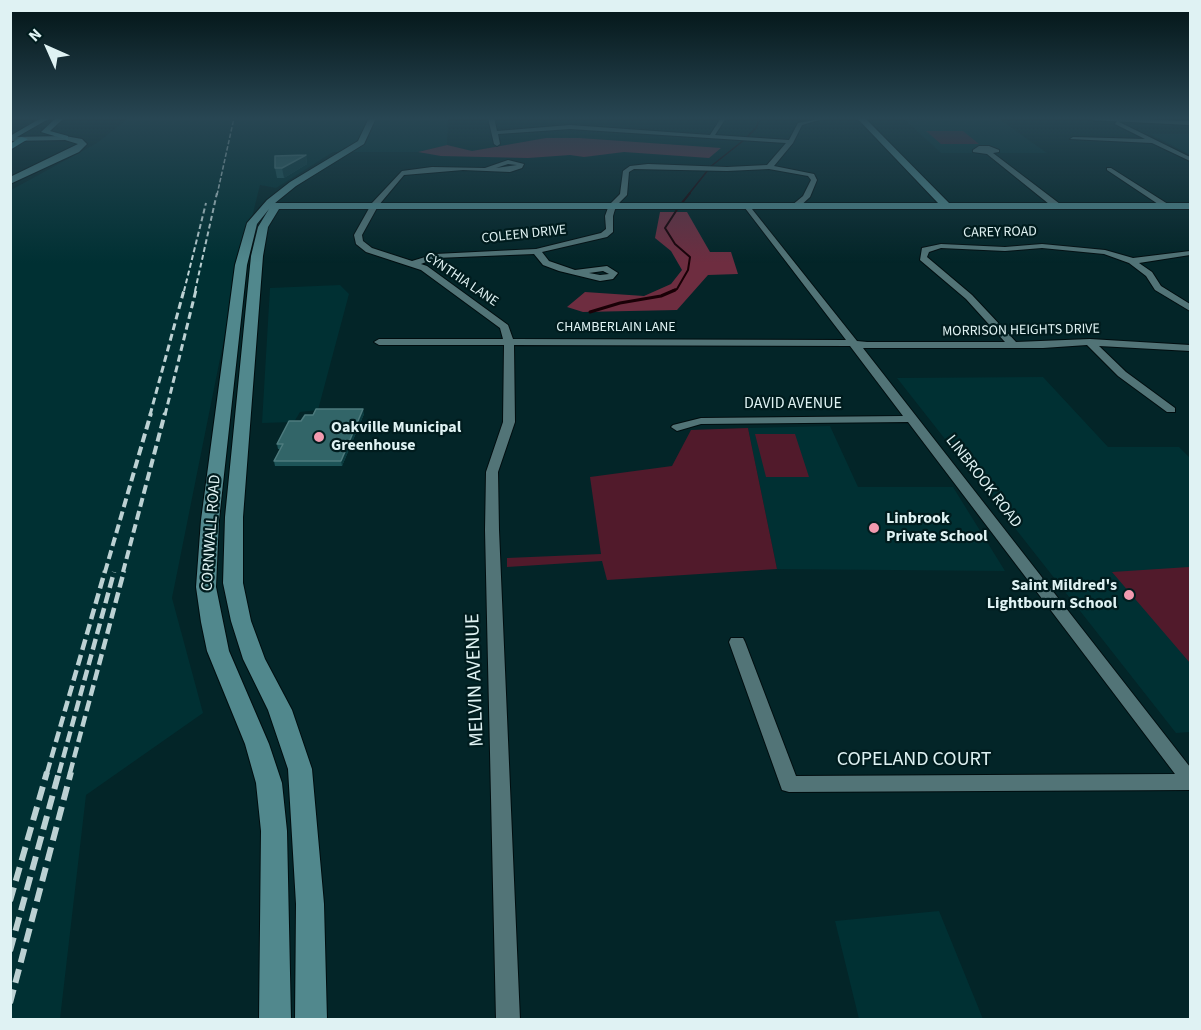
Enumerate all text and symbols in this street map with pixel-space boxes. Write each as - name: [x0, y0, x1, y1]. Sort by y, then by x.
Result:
- north arrow: [18, 18, 78, 78]
- text: N: [24, 24, 47, 47]
- street label: COLEEN DRIVE: [481, 222, 567, 248]
- street label: CAREY ROAD: [963, 224, 1037, 242]
- street label: CYNTHIA LANE: [421, 249, 501, 311]
- street label: CHAMBERLAIN LANE: [556, 320, 676, 336]
- street label: MORRISON HEIGHTS DRIVE: [942, 321, 1100, 341]
- street label: DAVID AVENUE: [744, 394, 842, 414]
- place label: Oakville Municipal Greenhouse: [331, 418, 461, 456]
- marker: Oakville Municipal Greenhouse: [312, 430, 326, 444]
- street label: LINBROOK ROAD: [941, 432, 1025, 532]
- street label: CORNWALL ROAD: [198, 474, 226, 592]
- place label: Linbrook Private School: [886, 509, 988, 547]
- marker: Linbrook Private School: [867, 521, 881, 535]
- place label: Saint Mildred's Lightbourn School: [987, 576, 1117, 614]
- marker: Saint Mildred's Lightbourn School: [1122, 588, 1136, 602]
- street label: MELVIN AVENUE: [462, 613, 490, 747]
- street label: COPELAND COURT: [837, 749, 991, 773]

